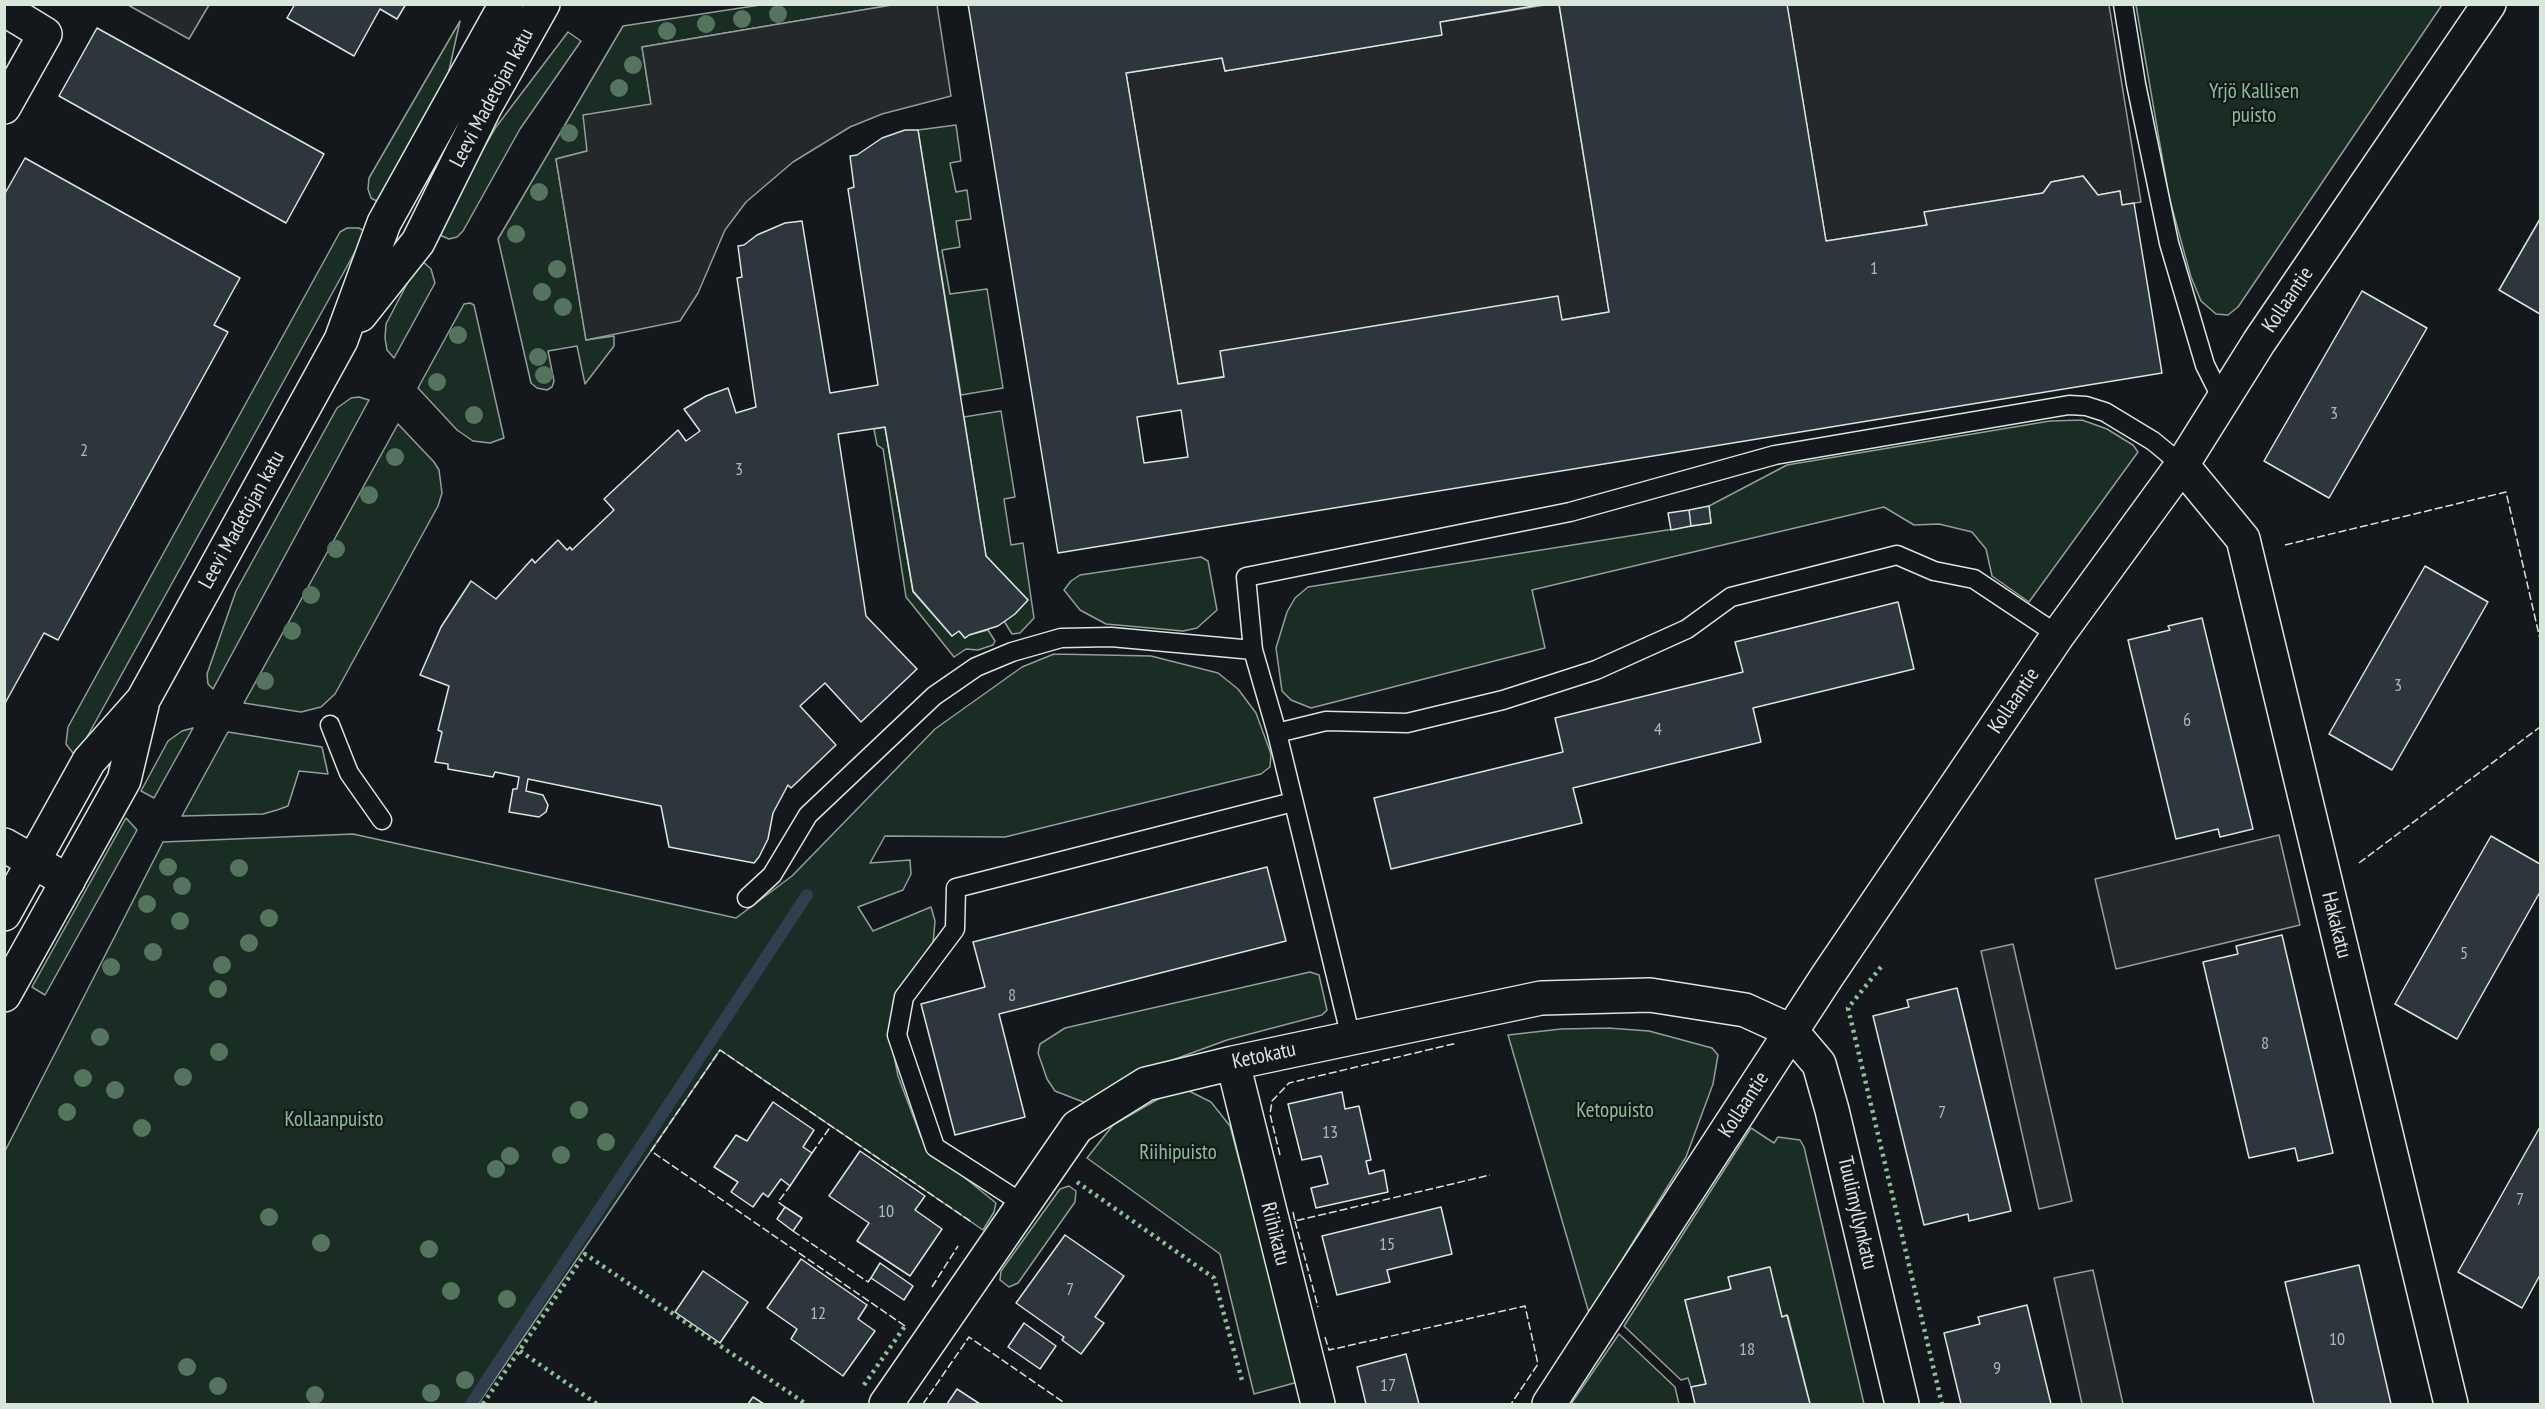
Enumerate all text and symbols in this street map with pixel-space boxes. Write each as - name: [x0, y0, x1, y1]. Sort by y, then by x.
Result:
- street label: Leevi Madetojan katu: [445, 24, 539, 172]
- park label: Yrjö Kallisen puisto: [2209, 79, 2299, 129]
- house number: 1: [1870, 258, 1878, 280]
- street label: Kollaantie: [2257, 263, 2319, 337]
- house number: 3: [2330, 403, 2338, 425]
- house number: 2: [80, 440, 88, 462]
- street label: Leevi Madetojan katu: [194, 447, 290, 593]
- house number: 3: [735, 459, 743, 481]
- street label: Kollaantie: [1983, 664, 2045, 738]
- house number: 3: [2394, 675, 2402, 697]
- house number: 6: [2183, 710, 2191, 732]
- house number: 4: [1654, 719, 1662, 741]
- street label: Hakakatu: [2316, 889, 2356, 961]
- house number: 5: [2460, 943, 2468, 965]
- house number: 8: [1008, 985, 1016, 1007]
- house number: 8: [2261, 1033, 2269, 1055]
- street label: Ketokatu: [1230, 1037, 1298, 1075]
- street label: Kollaantie: [1713, 1067, 1775, 1143]
- park label: Ketopuisto: [1576, 1098, 1654, 1124]
- house number: 7: [1938, 1102, 1946, 1124]
- park label: Kollaanpuisto: [285, 1107, 383, 1133]
- house number: 13: [1322, 1122, 1338, 1144]
- park label: Riihipuisto: [1139, 1140, 1217, 1166]
- street label: Tuulimyllynkatu: [1832, 1154, 1882, 1272]
- house number: 7: [2516, 1189, 2524, 1211]
- street label: Riihikatu: [1255, 1200, 1295, 1268]
- house number: 10: [878, 1201, 894, 1223]
- house number: 15: [1379, 1234, 1395, 1256]
- house number: 7: [1066, 1279, 1074, 1301]
- house number: 12: [810, 1303, 826, 1325]
- house number: 10: [2329, 1329, 2345, 1351]
- house number: 18: [1739, 1339, 1755, 1361]
- house number: 9: [1993, 1358, 2001, 1380]
- house number: 17: [1380, 1375, 1396, 1397]

